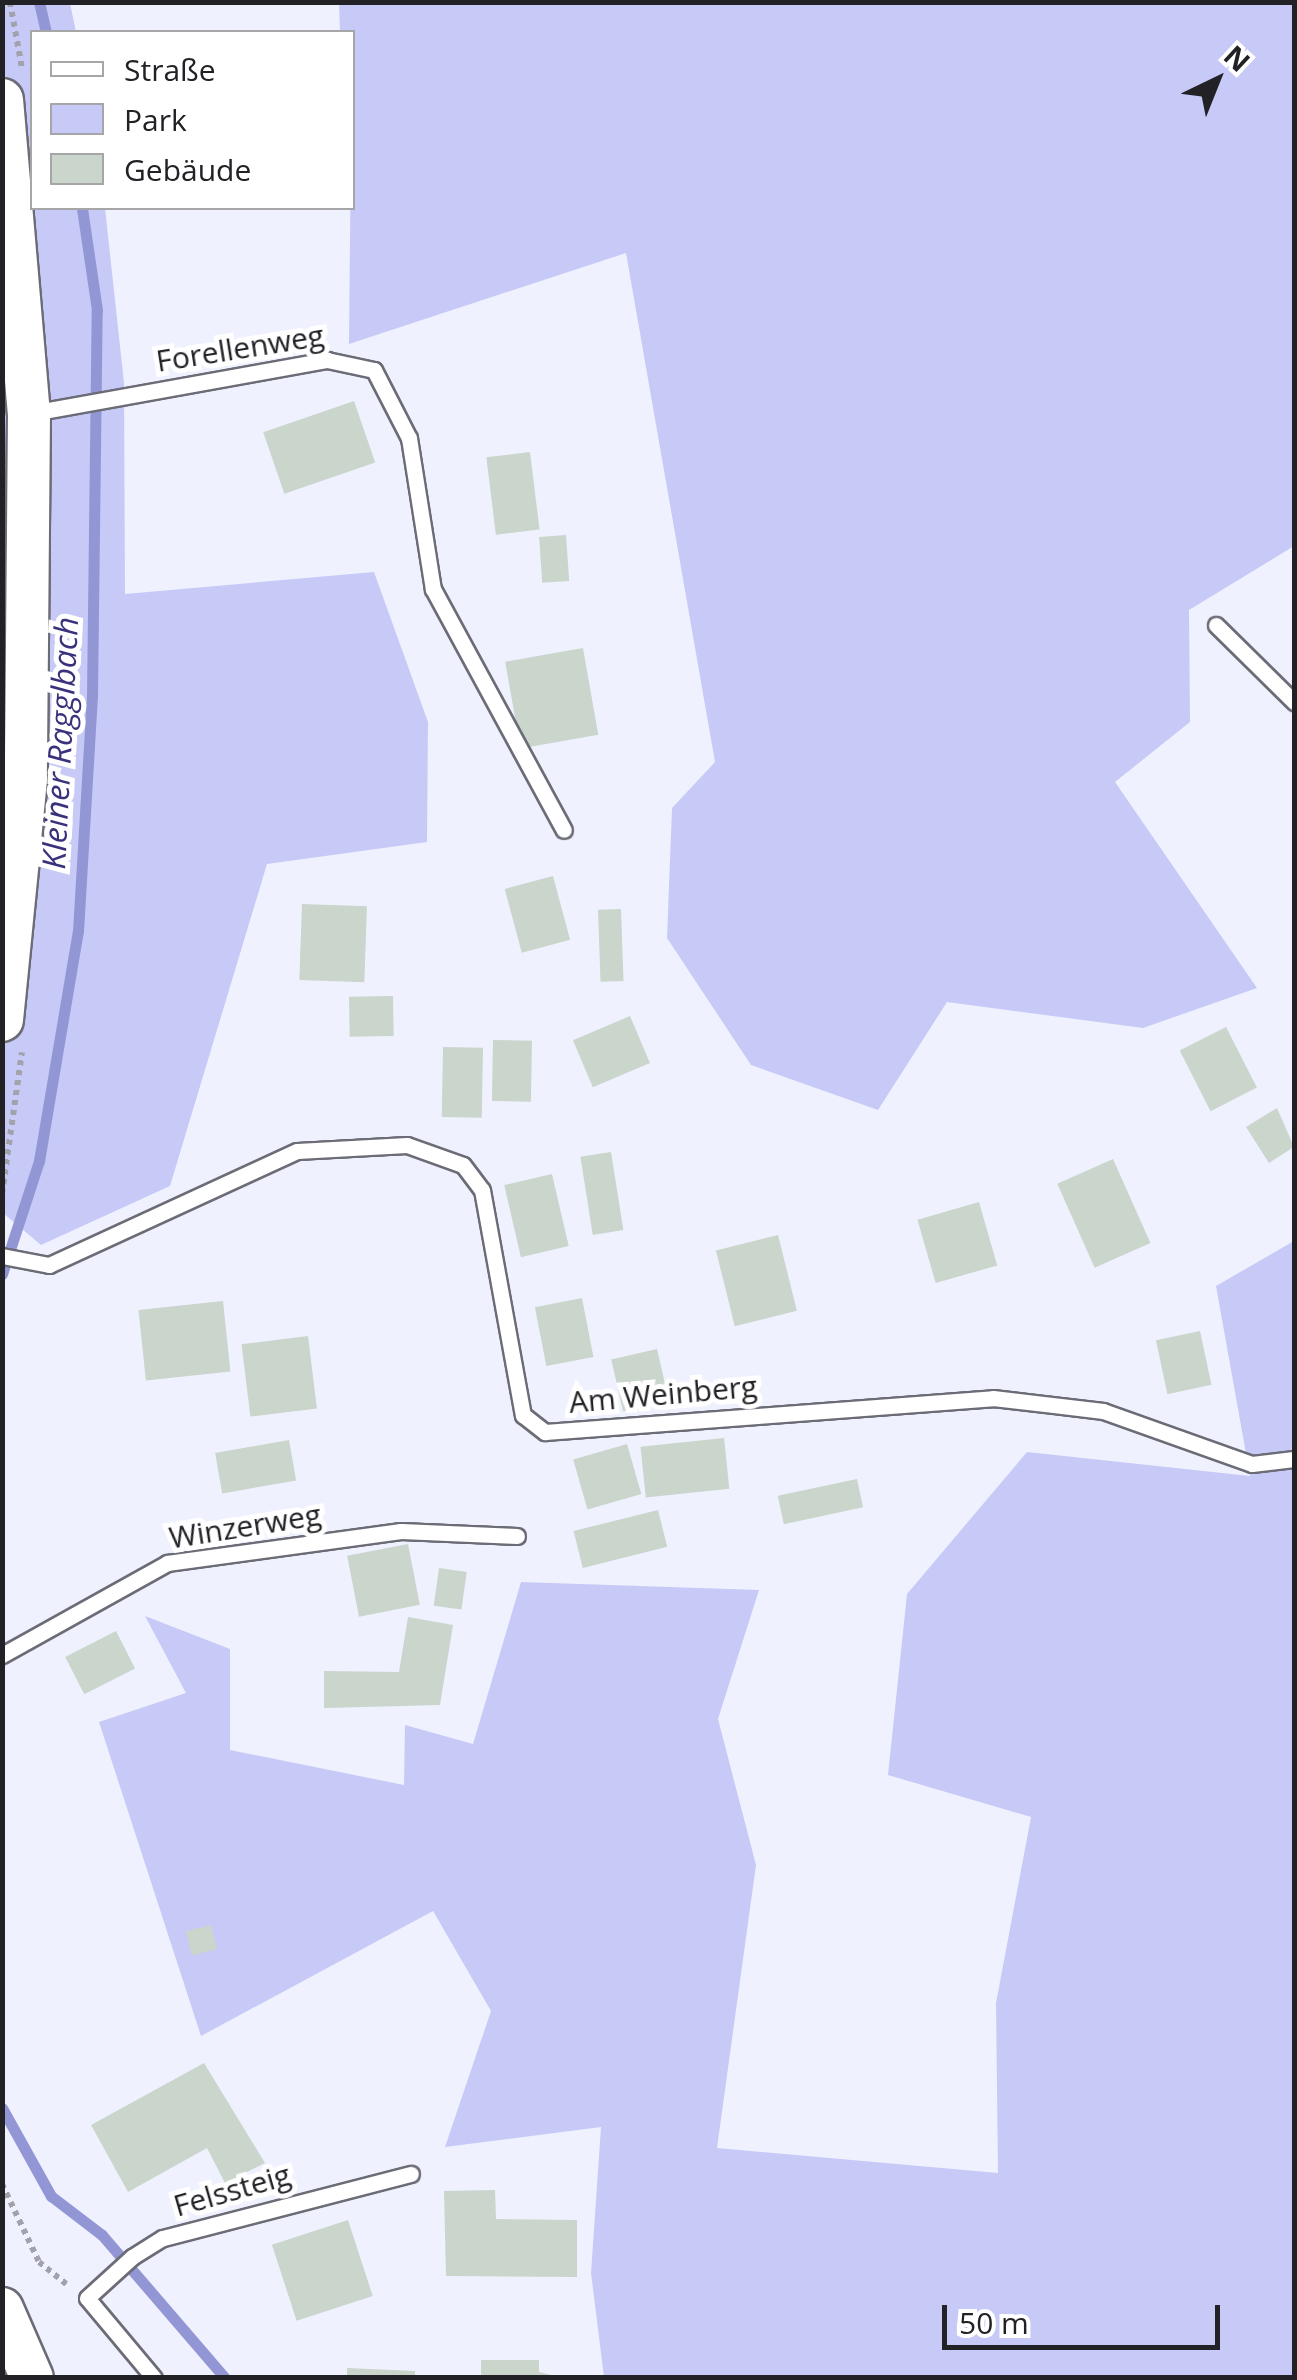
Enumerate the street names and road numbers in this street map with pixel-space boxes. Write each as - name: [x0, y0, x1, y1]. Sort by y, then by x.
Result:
- street label: Forellenweg: [154, 317, 326, 379]
- street label: Am Weinberg: [567, 1368, 759, 1420]
- street label: Winzerweg: [167, 1496, 323, 1556]
- street label: Felssteig: [169, 2156, 295, 2224]

